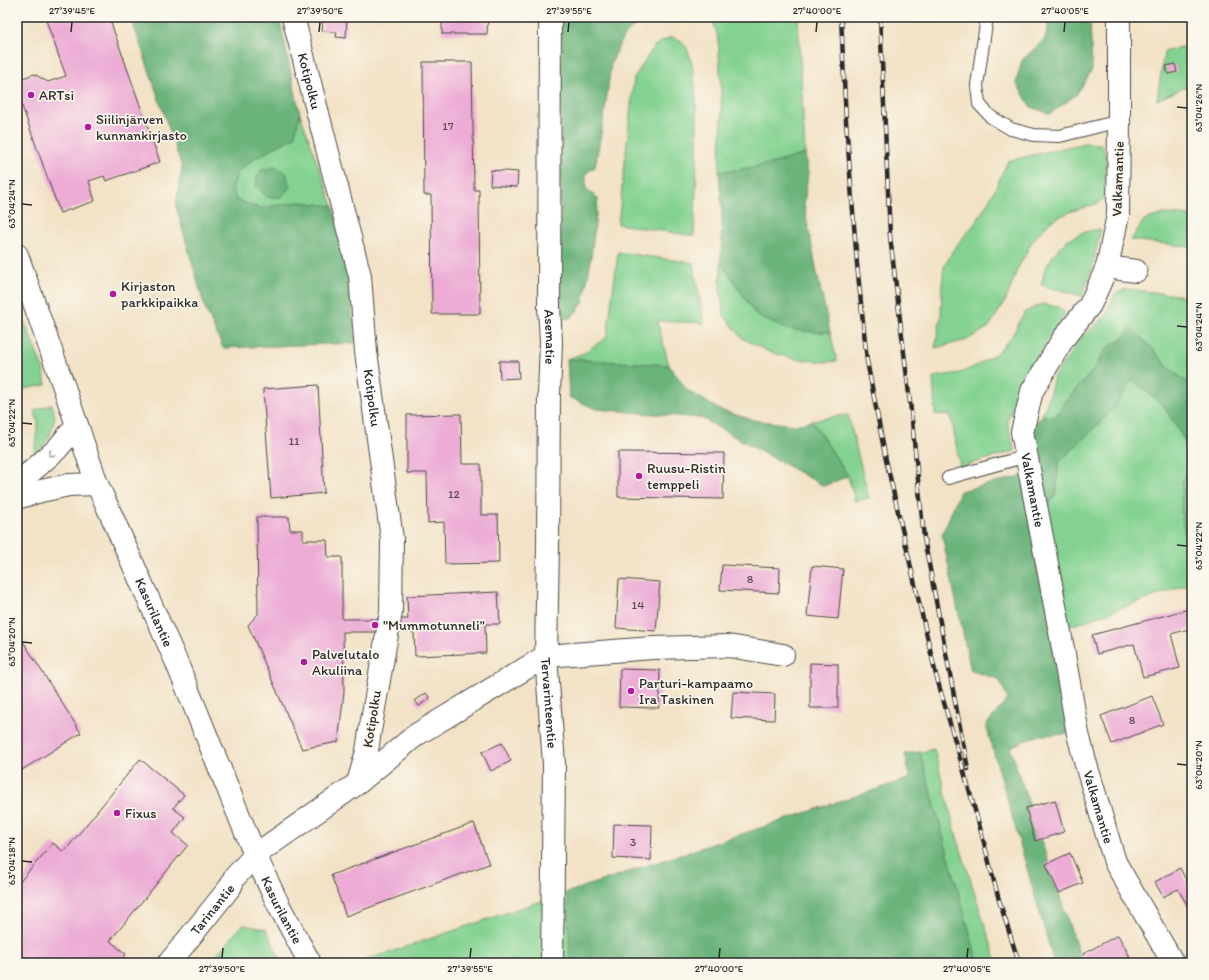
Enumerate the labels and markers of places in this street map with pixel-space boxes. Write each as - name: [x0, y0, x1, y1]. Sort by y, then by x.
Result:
- place label: ARTsi: [39, 87, 74, 104]
- marker: ARTsi: [26, 90, 36, 100]
- place label: Siilinjärven kunnankirjasto: [96, 111, 187, 144]
- marker: Siilinjärven kunnankirjasto: [83, 122, 93, 132]
- place label: Kirjaston parkkipaikka: [121, 278, 198, 311]
- marker: Kirjaston parkkipaikka: [108, 289, 118, 299]
- place label: Ruusu-Ristin temppeli: [647, 460, 726, 493]
- marker: Ruusu-Ristin temppeli: [634, 471, 644, 481]
- place label: "Mummotunneli": [383, 617, 485, 634]
- marker: "Mummotunneli": [370, 620, 380, 630]
- place label: Palvelutalo Akuliina: [312, 646, 379, 679]
- marker: Palvelutalo Akuliina: [299, 657, 309, 667]
- place label: Parturi-kampaamo Ira Taskinen: [639, 675, 753, 708]
- marker: Parturi-kampaamo Ira Taskinen: [626, 686, 636, 696]
- place label: Fixus: [125, 805, 157, 822]
- marker: Fixus: [112, 808, 122, 818]

